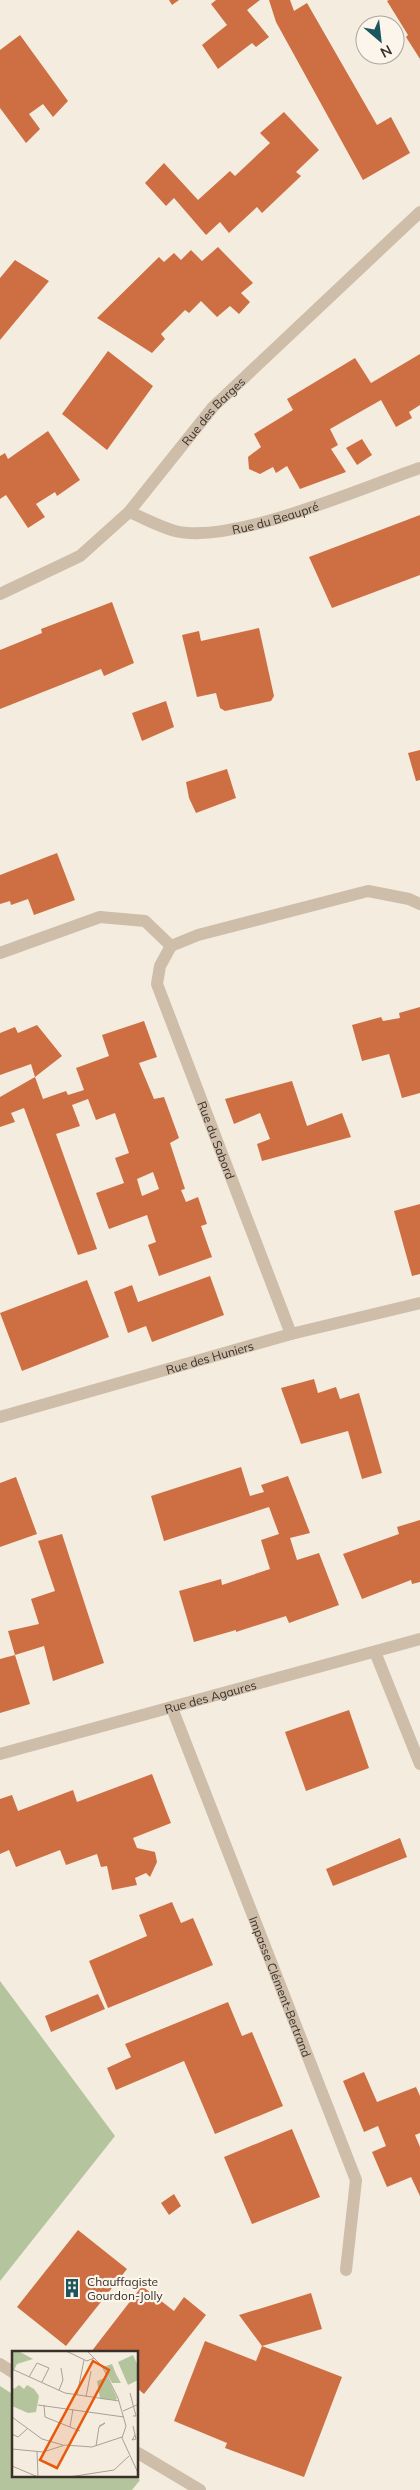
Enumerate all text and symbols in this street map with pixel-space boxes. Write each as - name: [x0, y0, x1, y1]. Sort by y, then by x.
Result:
- north arrow: [355, 15, 405, 65]
- text: N: [377, 41, 395, 62]
- street label: Rue des Barges: [178, 374, 248, 448]
- street label: Rue du Beaupré: [231, 498, 320, 537]
- street label: Rue du Sabord: [195, 1099, 238, 1181]
- street label: Rue des Huniers: [164, 1338, 255, 1377]
- street label: Rue des Agaures: [163, 1677, 258, 1716]
- street label: Impasse Clément-Bertrand: [246, 1914, 315, 2059]
- place label: Chauffagiste Gourdon-Jolly: [87, 2274, 163, 2303]
- building icon: Chauffagiste Gourdon-Jolly: [61, 2277, 83, 2299]
- inset map: [12, 2351, 139, 2478]

